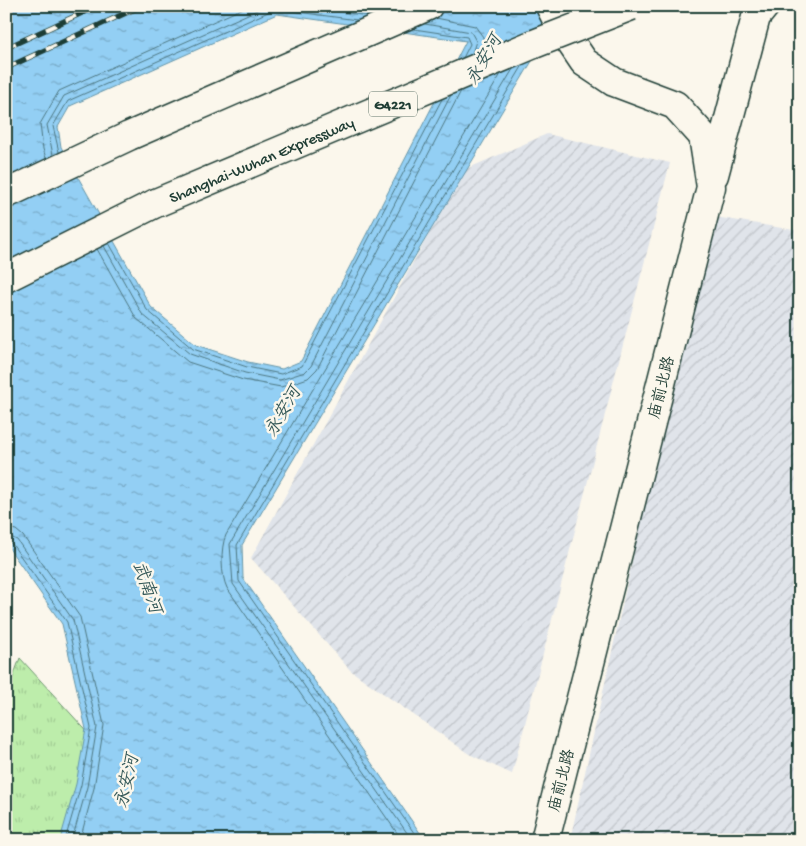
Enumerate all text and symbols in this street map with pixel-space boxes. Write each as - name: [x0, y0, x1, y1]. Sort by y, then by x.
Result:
- water label: 永安河: [462, 29, 509, 89]
- road number: G4221: [369, 92, 417, 116]
- street label: Shanghai-Wuhan Expressway: [167, 115, 358, 209]
- street label: 庙前北路: [644, 354, 680, 421]
- water label: 永安河: [261, 381, 308, 441]
- water label: 武南河: [127, 559, 167, 620]
- street label: 庙前北路: [544, 747, 580, 814]
- water label: 永安河: [111, 750, 145, 810]

